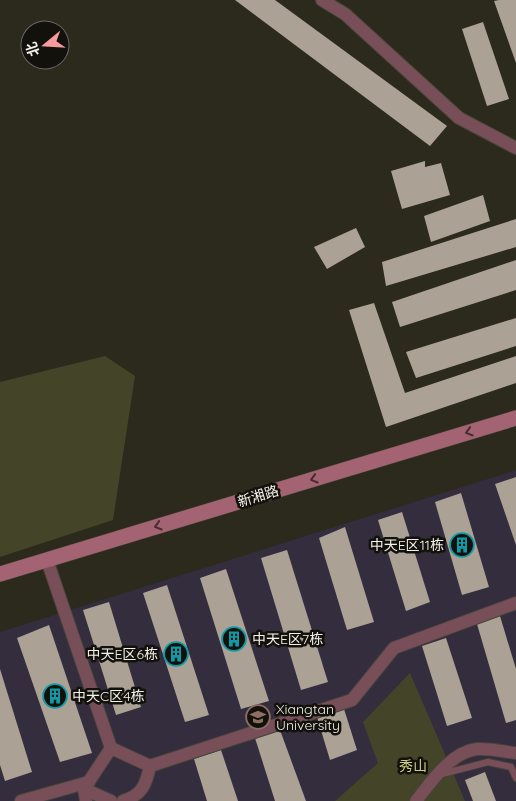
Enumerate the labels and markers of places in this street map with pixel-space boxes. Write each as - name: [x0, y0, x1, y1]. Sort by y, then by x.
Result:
- building icon: 中天E区11栋: [449, 532, 475, 558]
- place label: 中天E区11栋: [370, 536, 444, 554]
- building icon: 中天E区7栋: [221, 626, 247, 652]
- place label: 中天E区7栋: [252, 630, 323, 648]
- building icon: 中天E区6栋: [163, 641, 189, 667]
- place label: 中天E区6栋: [87, 645, 158, 663]
- building icon: 中天C区4栋: [42, 683, 68, 709]
- place label: 中天C区4栋: [72, 687, 145, 705]
- place label: Xiangtan University: [276, 700, 340, 734]
- school or university icon: Xiangtan University: [245, 704, 271, 730]

